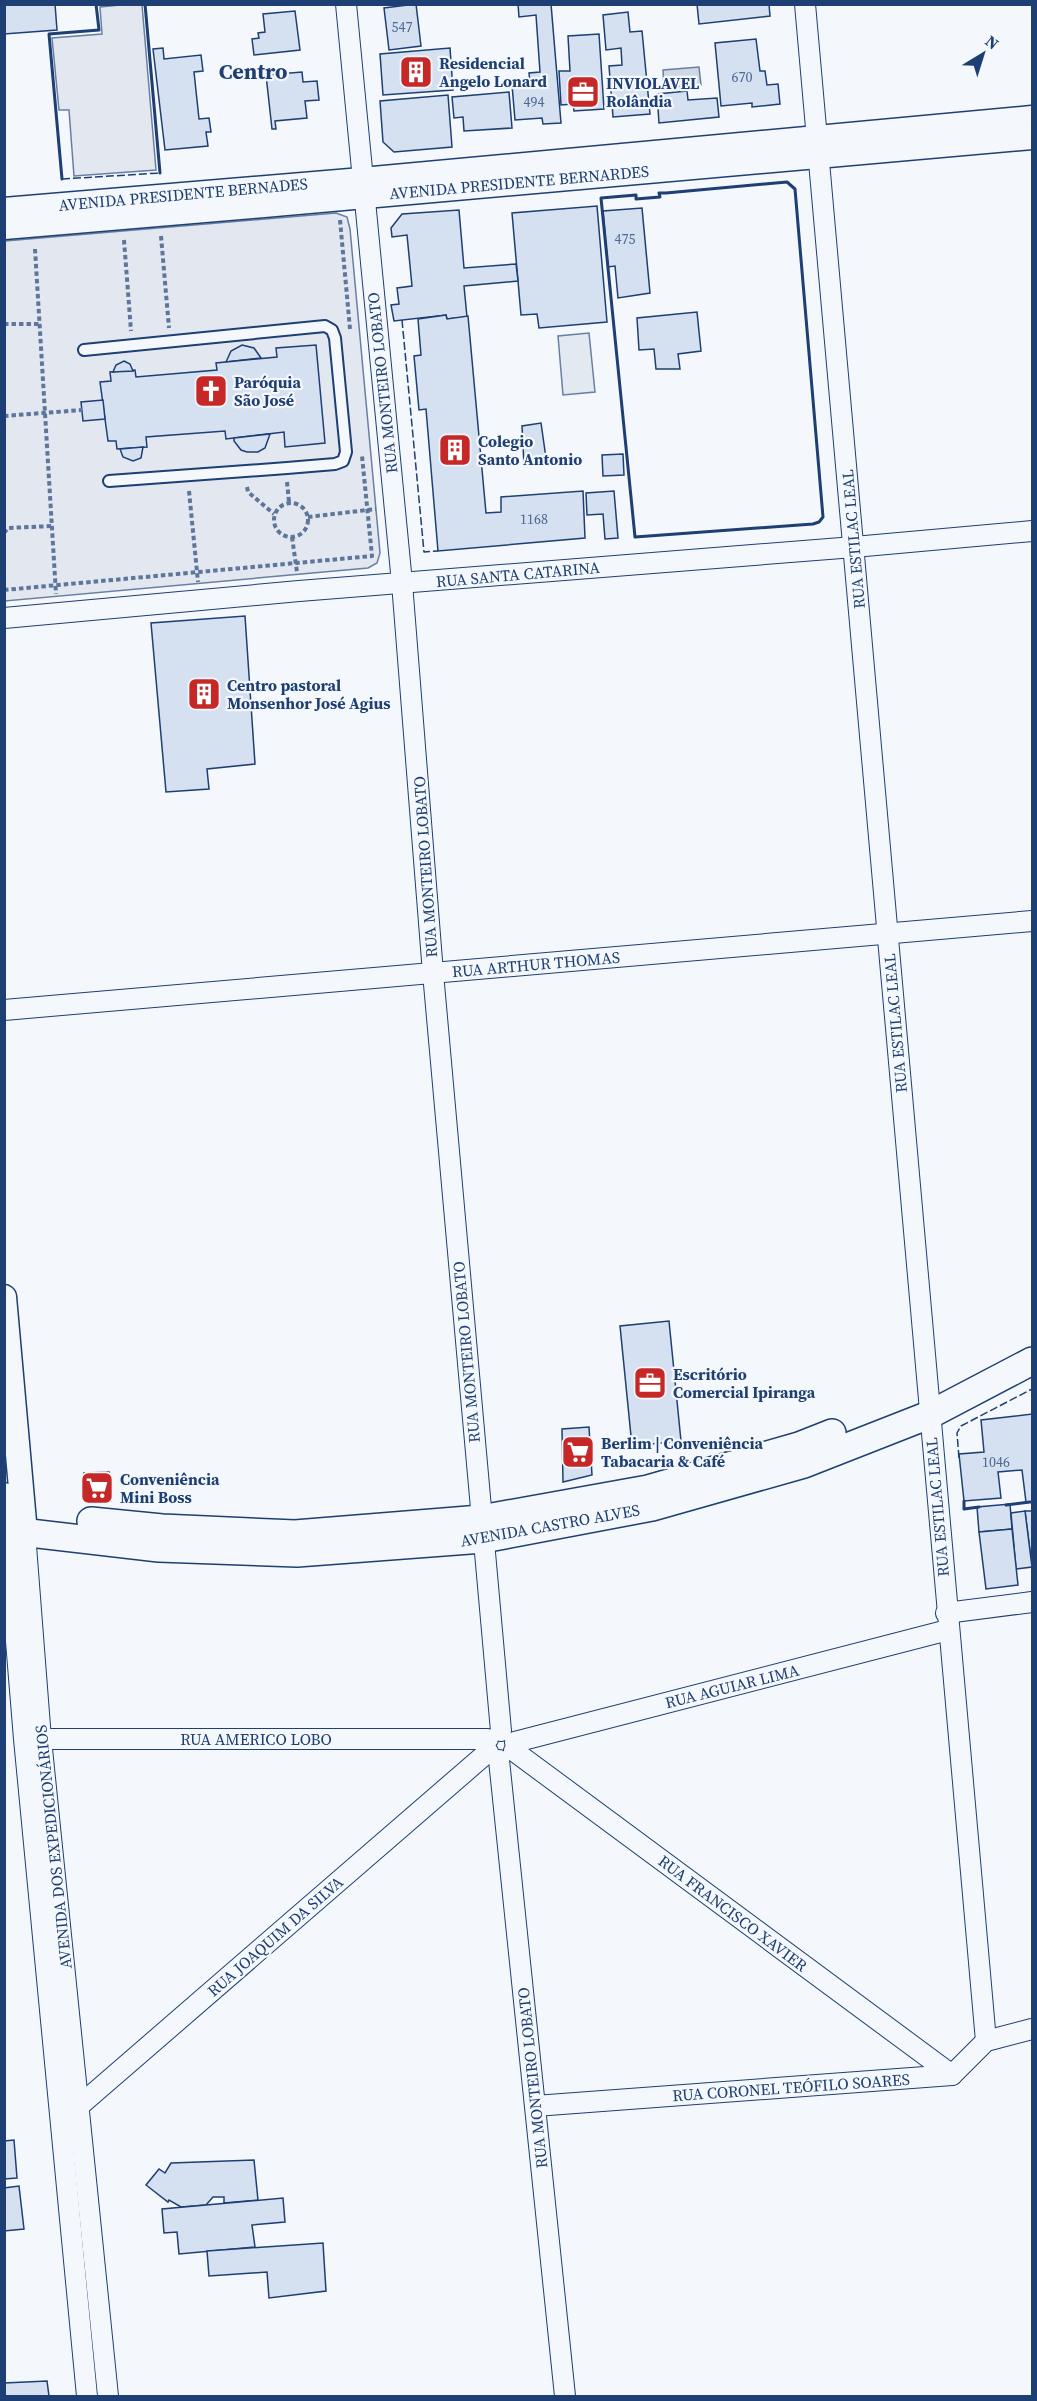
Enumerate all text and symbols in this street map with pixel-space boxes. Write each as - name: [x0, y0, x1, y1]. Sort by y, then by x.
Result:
- house number: 547: [392, 17, 413, 37]
- north arrow: [953, 24, 1013, 84]
- text: N: [981, 30, 1004, 55]
- place label: Residencial Angelo Lonard: [439, 52, 547, 92]
- building icon: Residencial Angelo Lonard: [398, 54, 434, 90]
- district label: Centro: [219, 56, 287, 86]
- house number: 670: [732, 67, 753, 87]
- place label: INVIOLAVEL Rolândia: [606, 72, 699, 112]
- office icon: INVIOLAVEL Rolândia: [565, 74, 601, 110]
- house number: 494: [524, 92, 545, 112]
- street label: AVENIDA PRESIDENTE BERNARDES: [388, 160, 650, 204]
- street label: AVENIDA PRESIDENTE BERNADES: [57, 172, 309, 216]
- house number: 475: [615, 229, 636, 249]
- street label: RUA MONTEIRO LOBATO: [362, 291, 402, 475]
- place label: Paróquia São José: [234, 371, 301, 411]
- church icon: Paróquia São José: [193, 373, 229, 409]
- place label: Colegio Santo Antonio: [478, 430, 582, 470]
- building icon: Colegio Santo Antonio: [437, 432, 473, 468]
- street label: RUA ESTILAC LEAL: [836, 468, 870, 610]
- house number: 1168: [520, 509, 548, 529]
- street label: RUA SANTA CATARINA: [435, 556, 601, 592]
- place label: Centro pastoral Monsenhor José Agius: [227, 674, 391, 714]
- building icon: Centro pastoral Monsenhor José Agius: [186, 676, 222, 712]
- street label: RUA MONTEIRO LOBATO: [408, 775, 442, 959]
- street label: RUA ARTHUR THOMAS: [451, 946, 621, 982]
- street label: RUA ESTILAC LEAL: [878, 952, 912, 1094]
- street label: RUA MONTEIRO LOBATO: [447, 1260, 485, 1444]
- place label: Escritório Comercial Ipiranga: [673, 1363, 816, 1403]
- office icon: Escritório Comercial Ipiranga: [632, 1365, 668, 1401]
- place label: Berlim | Conveniência Tabacaria & Café: [601, 1432, 764, 1472]
- supermarket icon: Berlim | Conveniência Tabacaria & Café: [560, 1434, 596, 1470]
- street label: RUA ESTILAC LEAL: [920, 1436, 954, 1578]
- house number: 1046: [982, 1452, 1010, 1472]
- place label: Conveniência Mini Boss: [120, 1468, 220, 1508]
- supermarket icon: Conveniência Mini Boss: [79, 1470, 115, 1506]
- street label: AVENIDA CASTRO ALVES: [459, 1498, 641, 1552]
- street label: RUA AGUIAR LIMA: [663, 1659, 802, 1713]
- street label: AVENIDA DOS EXPEDICIONÁRIOS: [29, 1724, 77, 1970]
- street label: RUA AMERICO LOBO: [180, 1728, 332, 1750]
- street label: RUA FRANCISCO XAVIER: [654, 1850, 813, 1977]
- street label: RUA JOAQUIM DA SILVA: [202, 1871, 348, 2001]
- street label: RUA MONTEIRO LOBATO: [512, 1986, 552, 2170]
- street label: RUA CORONEL TEÓFILO SOARES: [671, 2068, 911, 2106]

